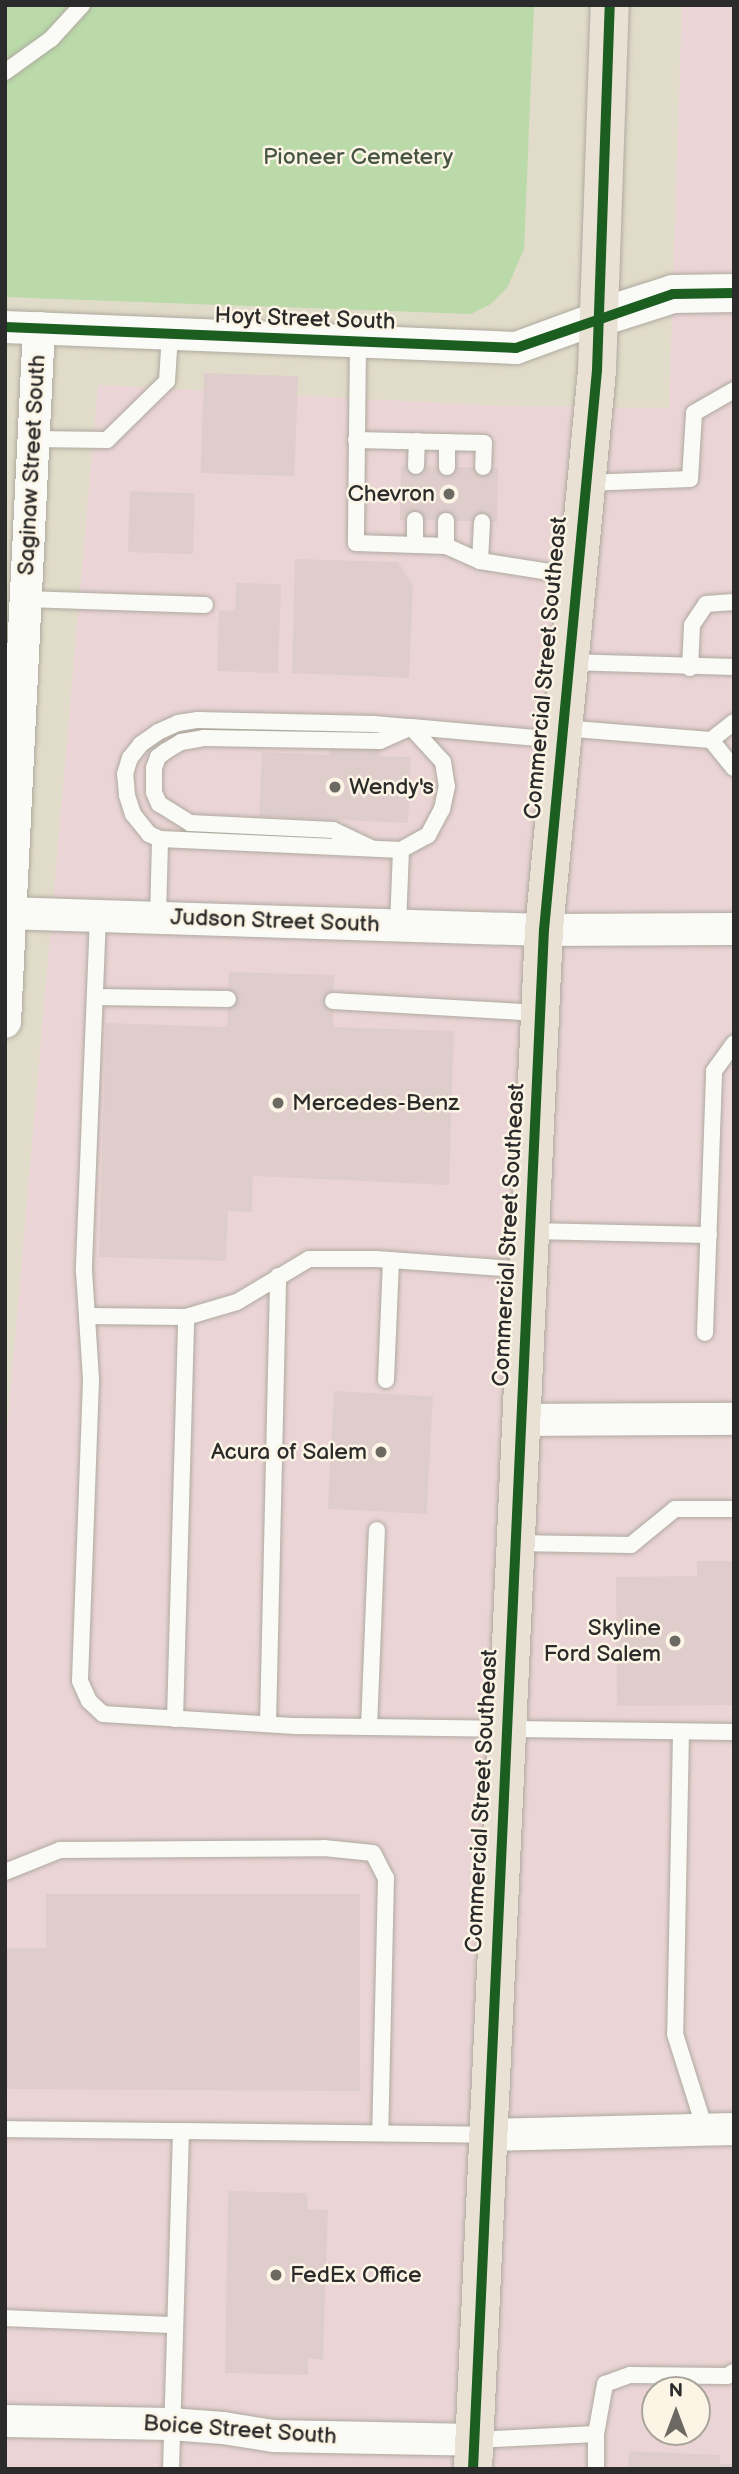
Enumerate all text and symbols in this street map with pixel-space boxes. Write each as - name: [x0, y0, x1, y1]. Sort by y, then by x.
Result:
- park label: Pioneer Cemetery: [263, 143, 453, 171]
- street label: Hoyt Street South: [214, 302, 396, 336]
- street label: Saginaw Street South: [12, 353, 52, 577]
- place label: Chevron: [347, 480, 435, 508]
- marker: Chevron: [441, 486, 457, 502]
- street label: Commercial Street Southeast: [519, 515, 573, 821]
- place label: Wendy's: [349, 773, 434, 801]
- marker: Wendy's: [327, 779, 343, 795]
- street label: Judson Street South: [169, 904, 381, 938]
- street label: Commercial Street Southeast: [487, 1082, 531, 1388]
- place label: Mercedes-Benz: [292, 1089, 459, 1117]
- marker: Mercedes-Benz: [270, 1095, 286, 1111]
- place label: Acura of Salem: [210, 1438, 367, 1466]
- marker: Acura of Salem: [373, 1444, 389, 1460]
- place label: Skyline Ford Salem: [543, 1614, 661, 1668]
- marker: Skyline Ford Salem: [667, 1633, 683, 1649]
- street label: Commercial Street Southeast: [460, 1648, 504, 1954]
- place label: FedEx Office: [290, 2261, 422, 2289]
- marker: FedEx Office: [268, 2267, 284, 2283]
- north arrow: [641, 2376, 711, 2446]
- text: N: [669, 2380, 683, 2403]
- street label: Boice Street South: [142, 2409, 338, 2451]

